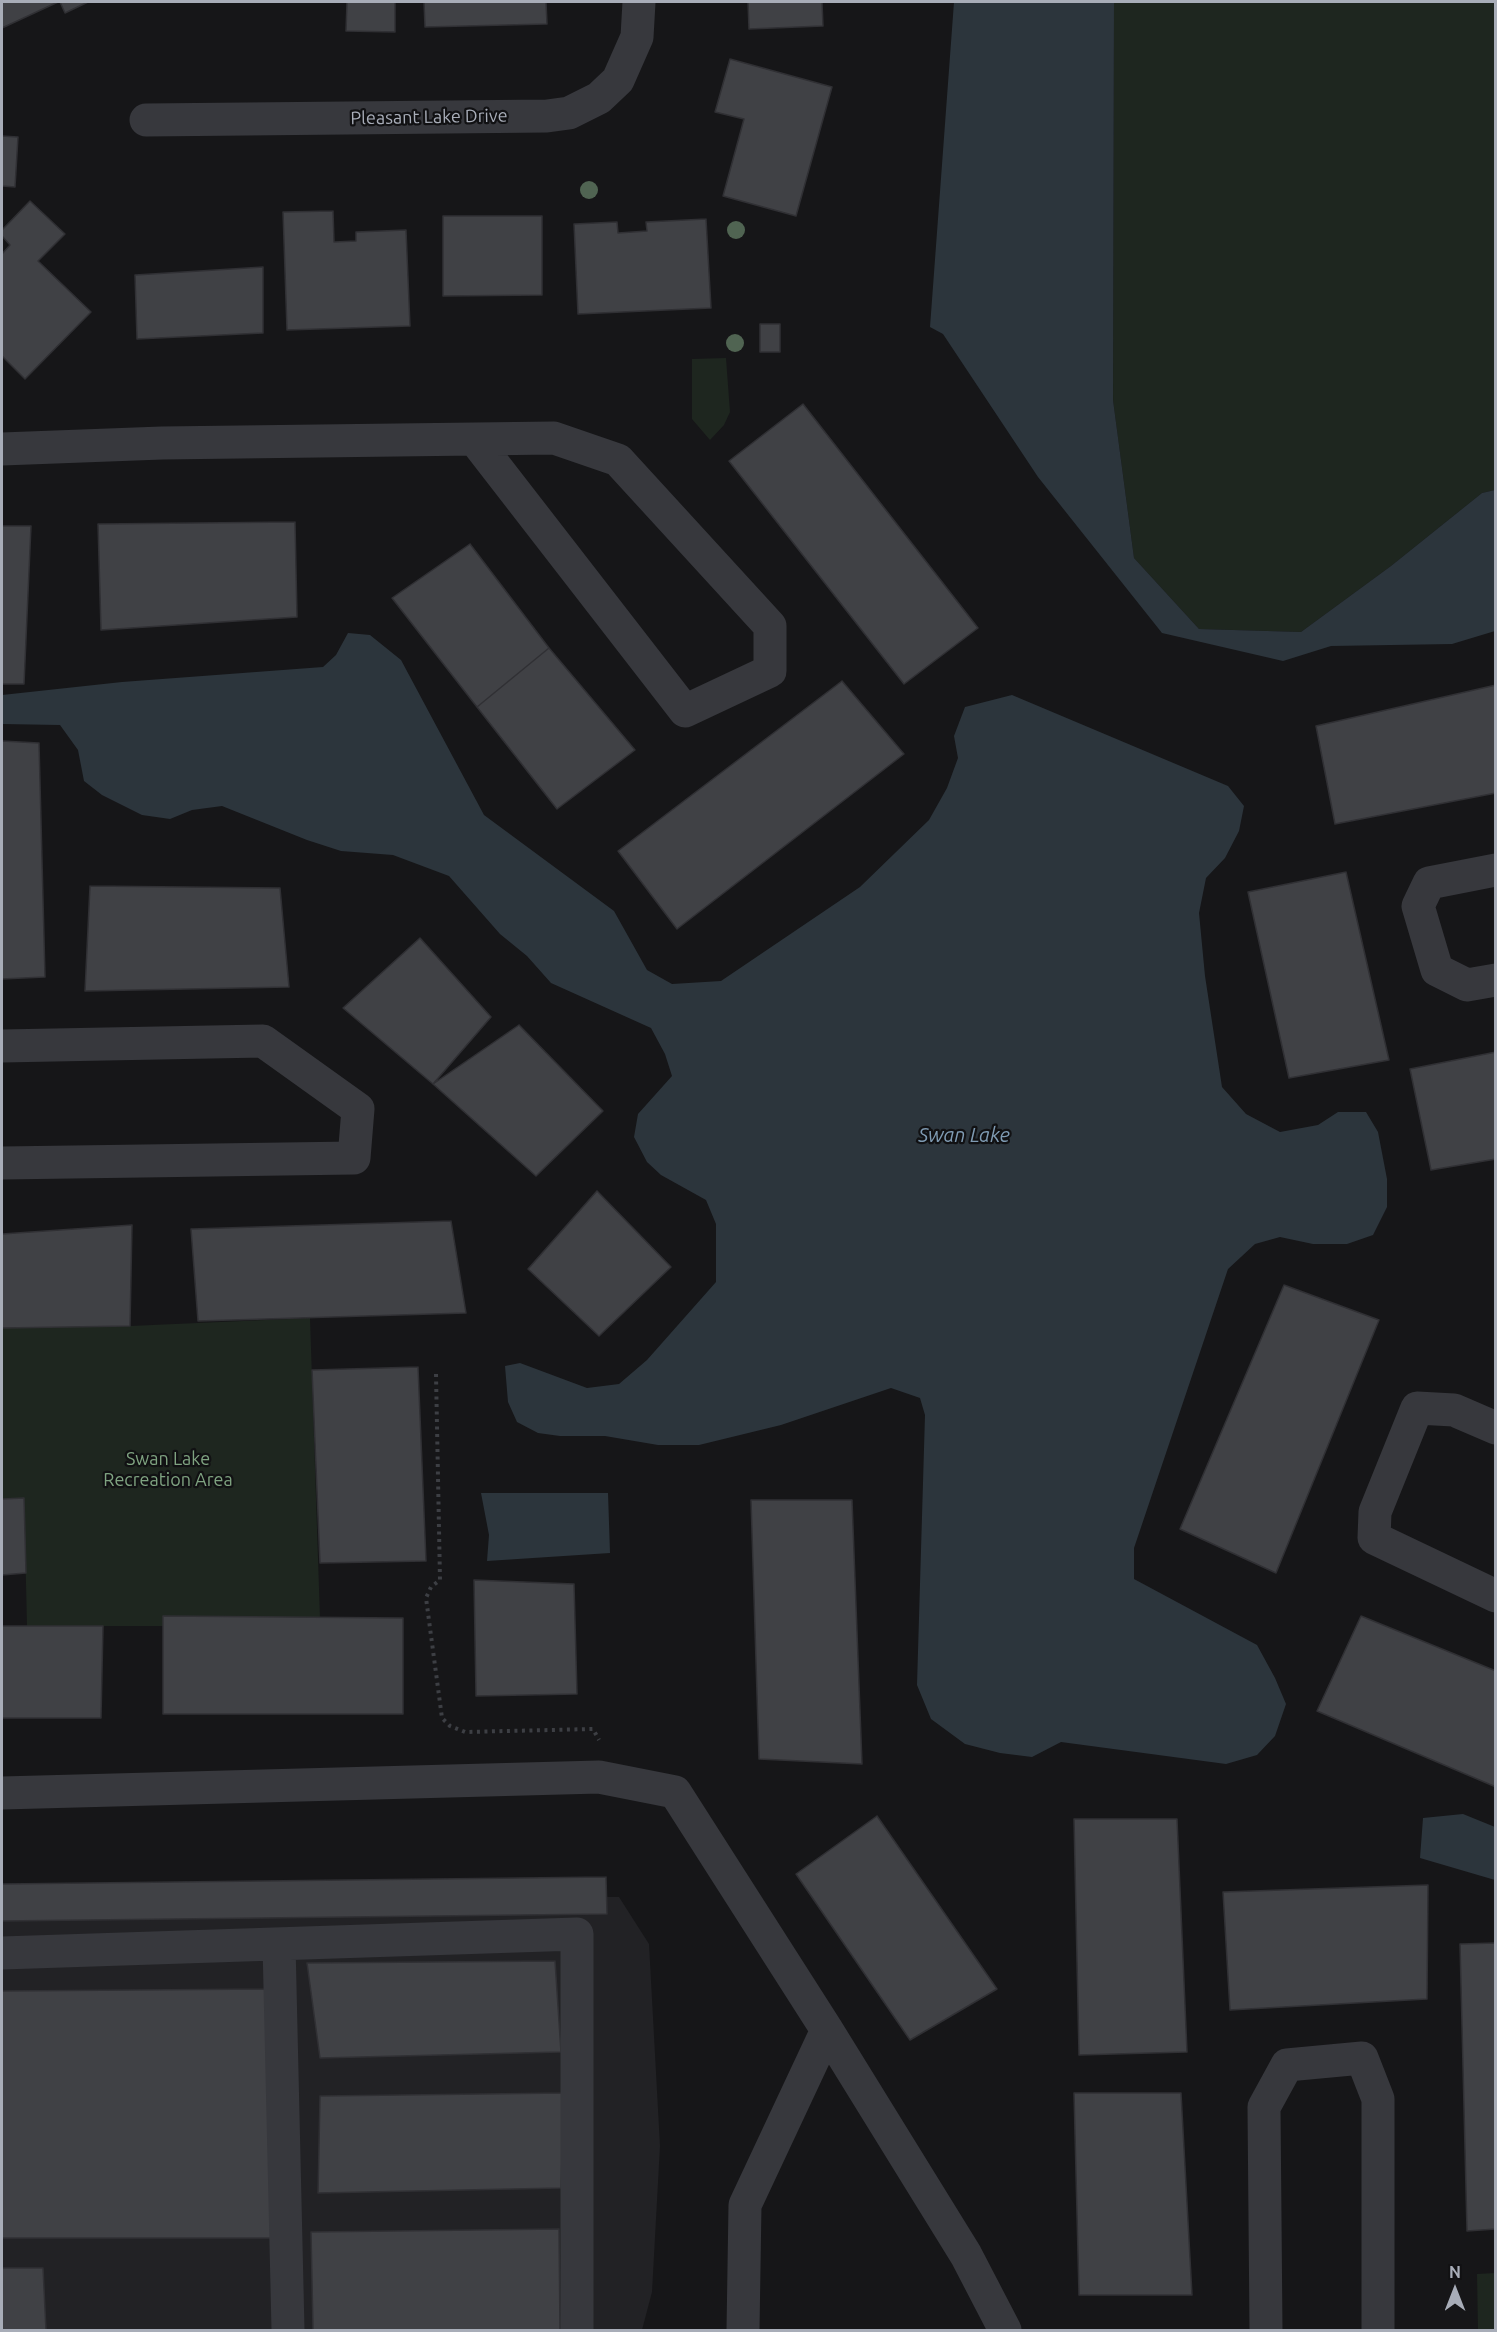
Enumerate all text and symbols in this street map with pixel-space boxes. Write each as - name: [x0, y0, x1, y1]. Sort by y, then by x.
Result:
- street label: Pleasant Lake Drive: [350, 105, 508, 129]
- water label: Swan Lake: [918, 1123, 1010, 1147]
- park label: Swan Lake Recreation Area: [103, 1448, 233, 1490]
- north arrow: [1425, 2260, 1485, 2320]
- text: N: [1449, 2263, 1461, 2281]

